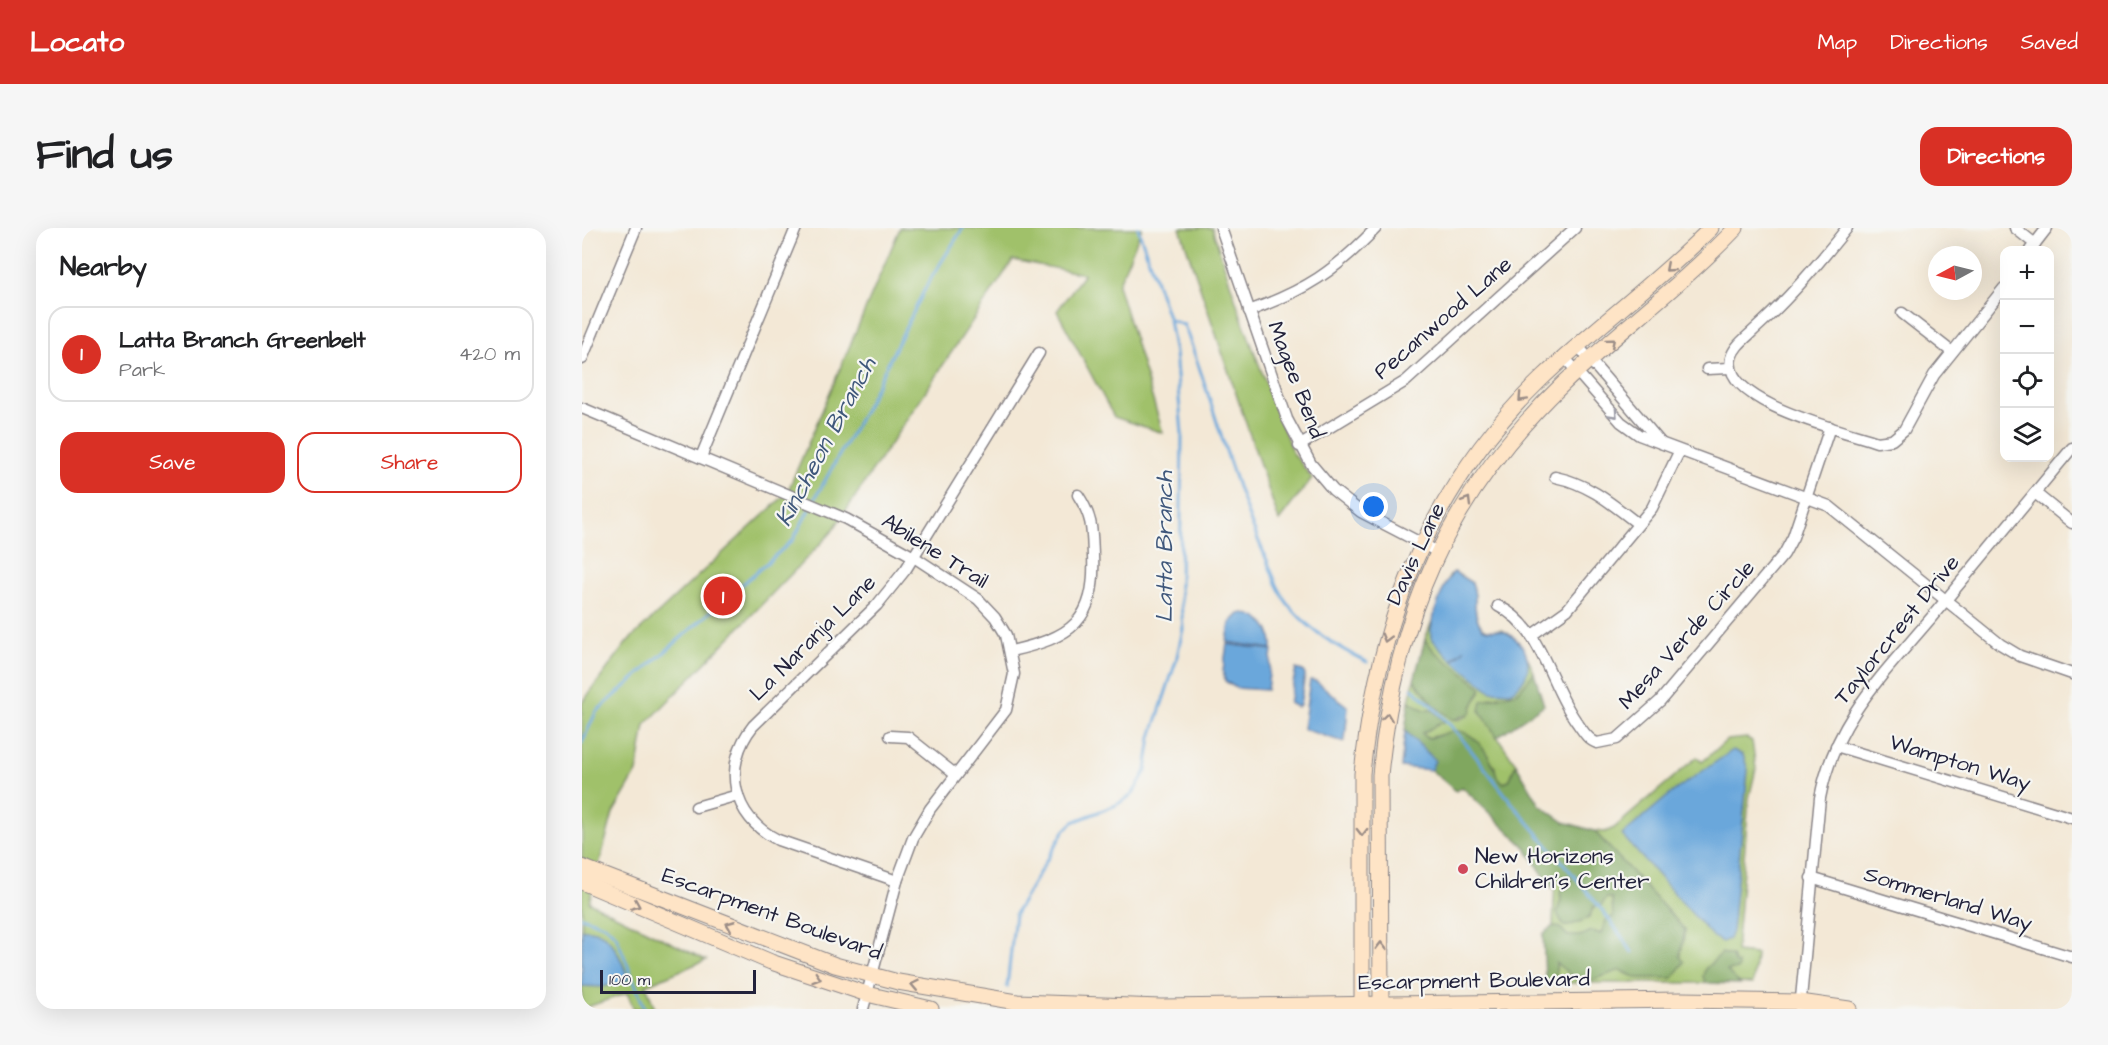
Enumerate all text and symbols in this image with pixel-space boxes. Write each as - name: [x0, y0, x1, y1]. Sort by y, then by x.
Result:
- text: Locato: [30, 23, 124, 62]
- text: Map: [1817, 28, 1857, 57]
- text: Directions: [1890, 28, 1988, 57]
- text: Saved: [2021, 28, 2078, 57]
- text: Find us: [36, 127, 173, 185]
- button: Directions: [1920, 127, 2072, 186]
- north arrow: [1928, 246, 1982, 300]
- map controls: [2000, 246, 2054, 462]
- button: +: [2000, 246, 2054, 300]
- text: Nearby: [60, 249, 147, 285]
- street label: Pecanwood Lane: [1367, 249, 1519, 387]
- one-way arrow: [1665, 261, 1676, 272]
- button: −: [2000, 300, 2054, 354]
- street label: Magee Bend: [1259, 317, 1333, 443]
- text: Latta Branch Greenbelt: [119, 325, 366, 356]
- one-way arrow: [1604, 338, 1615, 349]
- text: 1: [80, 340, 83, 368]
- text: 420 m: [459, 340, 520, 368]
- water label: Kincheon Branch: [767, 351, 885, 533]
- button: locate: [2000, 354, 2054, 408]
- text: Park: [119, 356, 165, 384]
- one-way arrow: [1519, 391, 1530, 402]
- one-way arrow: [1607, 407, 1618, 417]
- button: layers: [2000, 408, 2054, 462]
- button: Save: [60, 432, 285, 493]
- button: Share: [297, 432, 522, 493]
- water label: Latta Branch: [1148, 470, 1182, 623]
- your location: [1359, 492, 1388, 521]
- one-way arrow: [1459, 497, 1471, 507]
- street label: Davis Lane: [1379, 498, 1453, 610]
- street label: Abilene Trail: [876, 506, 994, 596]
- street label: Taylorcrest Drive: [1827, 548, 1968, 712]
- street label: Mesa Verde Circle: [1611, 553, 1763, 716]
- street label: La Naranja Lane: [743, 568, 883, 708]
- pin: 1: [704, 574, 742, 619]
- one-way arrow: [1381, 632, 1393, 643]
- one-way arrow: [1380, 713, 1393, 723]
- street label: Wampton Way: [1885, 727, 2034, 800]
- one-way arrow: [1356, 828, 1368, 837]
- place label: New Horizons Children's Center: [1475, 841, 1649, 897]
- street label: Sommerland Way: [1860, 859, 2036, 940]
- street label: Escarpment Boulevard: [658, 860, 886, 968]
- marker: New Horizons Children's Center: [1456, 862, 1470, 876]
- one-way arrow: [630, 898, 641, 910]
- one-way arrow: [725, 920, 736, 932]
- one-way arrow: [1374, 942, 1387, 951]
- street label: Escarpment Boulevard: [1358, 963, 1590, 999]
- scale bar: [600, 967, 756, 994]
- text: 100 m: [609, 969, 650, 991]
- one-way arrow: [811, 971, 822, 983]
- one-way arrow: [910, 980, 920, 993]

